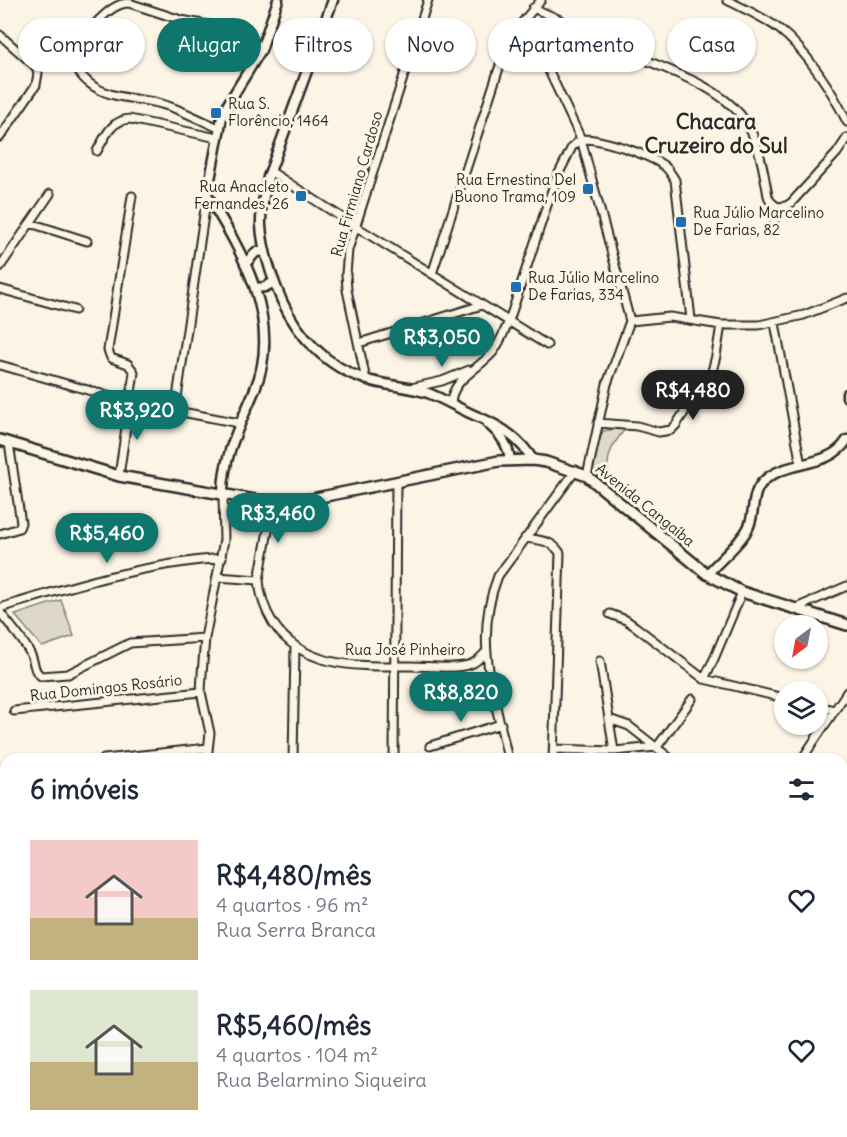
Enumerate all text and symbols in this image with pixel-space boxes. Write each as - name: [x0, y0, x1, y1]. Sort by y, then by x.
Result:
- chip: Comprar: [18, 18, 145, 72]
- chip: Alugar: [157, 18, 261, 72]
- chip: Filtros: [273, 18, 373, 72]
- chip: Novo: [385, 18, 476, 72]
- chip: Apartamento: [488, 18, 655, 72]
- chip: Casa: [667, 18, 756, 72]
- place label: Rua S. Florêncio, 1464: [228, 94, 329, 130]
- marker: Rua S. Florêncio, 1464: [209, 106, 223, 120]
- district label: Chacara Cruzeiro do Sul: [644, 108, 788, 159]
- street label: Rua Firmiano Cardoso: [327, 109, 386, 259]
- place label: Rua Ernestina Del Buono Trama, 109: [454, 170, 576, 206]
- place label: Rua Anacleto Fernandes, 26: [194, 177, 289, 213]
- marker: Rua Ernestina Del Buono Trama, 109: [581, 182, 595, 196]
- marker: Rua Anacleto Fernandes, 26: [294, 189, 308, 203]
- place label: Rua Júlio Marcelino De Farias, 82: [693, 203, 824, 239]
- marker: Rua Júlio Marcelino De Farias, 82: [674, 215, 688, 229]
- place label: Rua Júlio Marcelino De Farias, 334: [528, 268, 659, 304]
- marker: Rua Júlio Marcelino De Farias, 334: [509, 280, 523, 294]
- pin: R$3,050: [387, 317, 497, 368]
- text: R$3,050: [403, 324, 481, 349]
- pin: R$4,480: [638, 370, 748, 421]
- text: R$4,480: [655, 377, 731, 402]
- pin: R$3,920: [82, 390, 192, 441]
- text: R$3,920: [100, 397, 174, 422]
- street label: Avenida Cangaíba: [592, 459, 699, 551]
- pin: R$3,460: [223, 493, 333, 544]
- text: R$3,460: [240, 500, 316, 525]
- pin: R$5,460: [52, 513, 162, 564]
- text: R$5,460: [69, 520, 145, 545]
- north arrow: [774, 615, 828, 669]
- map controls: [774, 615, 828, 735]
- street label: Rua José Pinheiro: [345, 640, 465, 659]
- street label: Rua Domingos Rosário: [29, 670, 183, 705]
- pin: R$8,820: [406, 672, 516, 723]
- text: R$8,820: [423, 679, 499, 704]
- button: layers: [774, 681, 828, 735]
- text: 6 imóveis: [30, 773, 139, 806]
- icon: filters: [785, 773, 818, 806]
- text: R$4,480/mês: [216, 859, 372, 892]
- icon: home: [78, 864, 150, 936]
- icon: heart: [785, 884, 818, 917]
- text: 4 quartos · 96 m²: [216, 892, 368, 917]
- text: Rua Serra Branca: [216, 917, 376, 942]
- text: R$5,460/mês: [216, 1009, 371, 1042]
- icon: home: [78, 1014, 150, 1086]
- icon: heart: [785, 1034, 818, 1067]
- text: 4 quartos · 104 m²: [216, 1042, 378, 1067]
- text: Rua Belarmino Siqueira: [216, 1067, 427, 1092]

